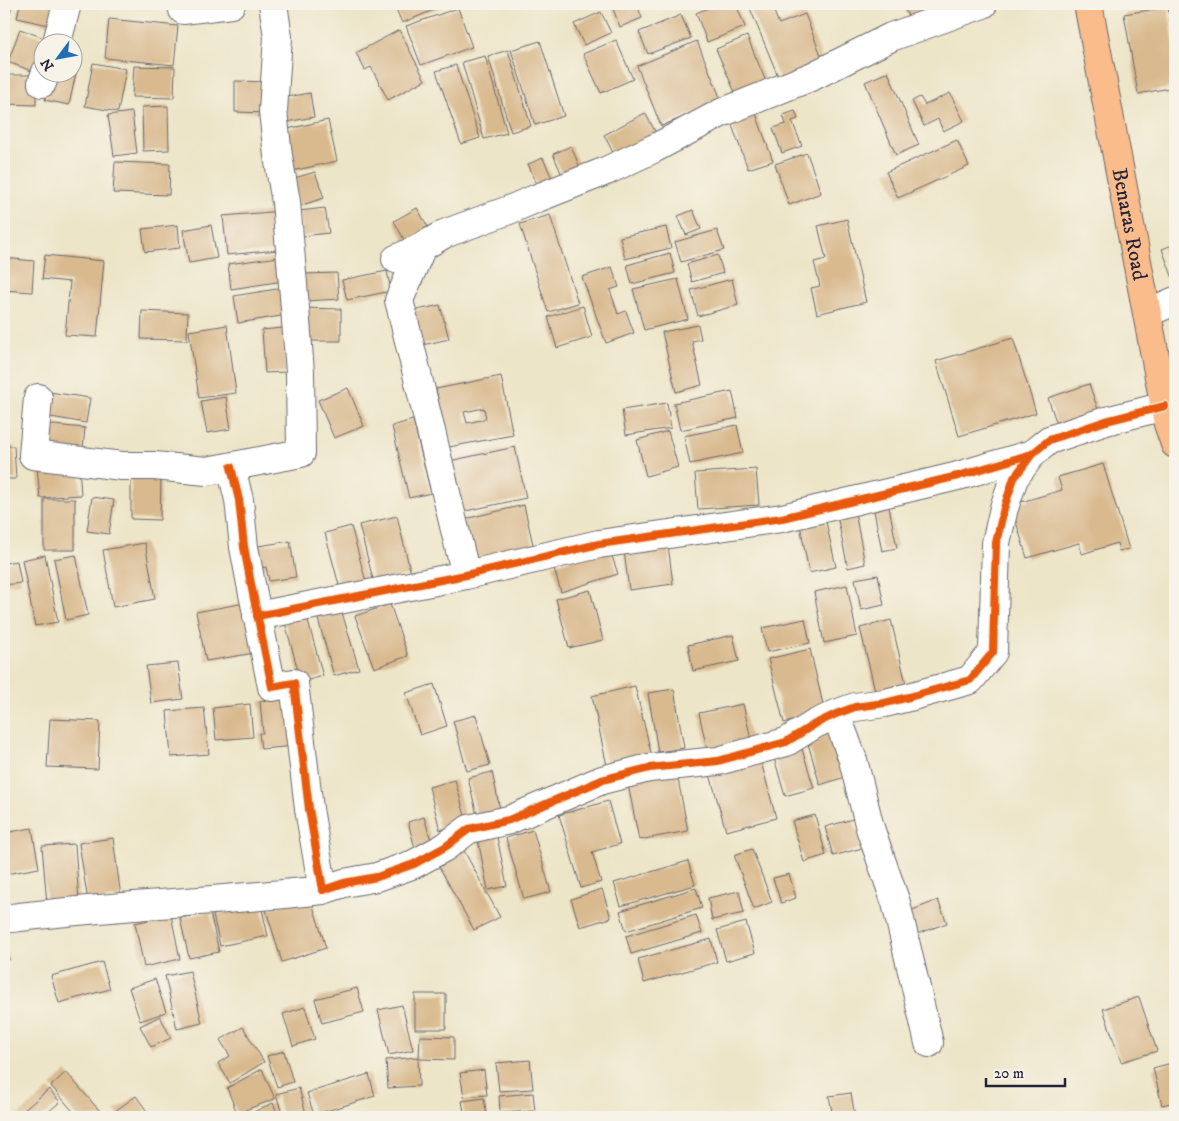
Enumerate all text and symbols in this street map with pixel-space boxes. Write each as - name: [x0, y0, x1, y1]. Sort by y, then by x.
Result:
- north arrow: [32, 32, 82, 82]
- text: N: [37, 54, 59, 74]
- street label: Benaras Road: [1106, 166, 1152, 283]
- scale bar: [986, 1056, 1065, 1088]
- text: 20 m: [994, 1064, 1024, 1083]

